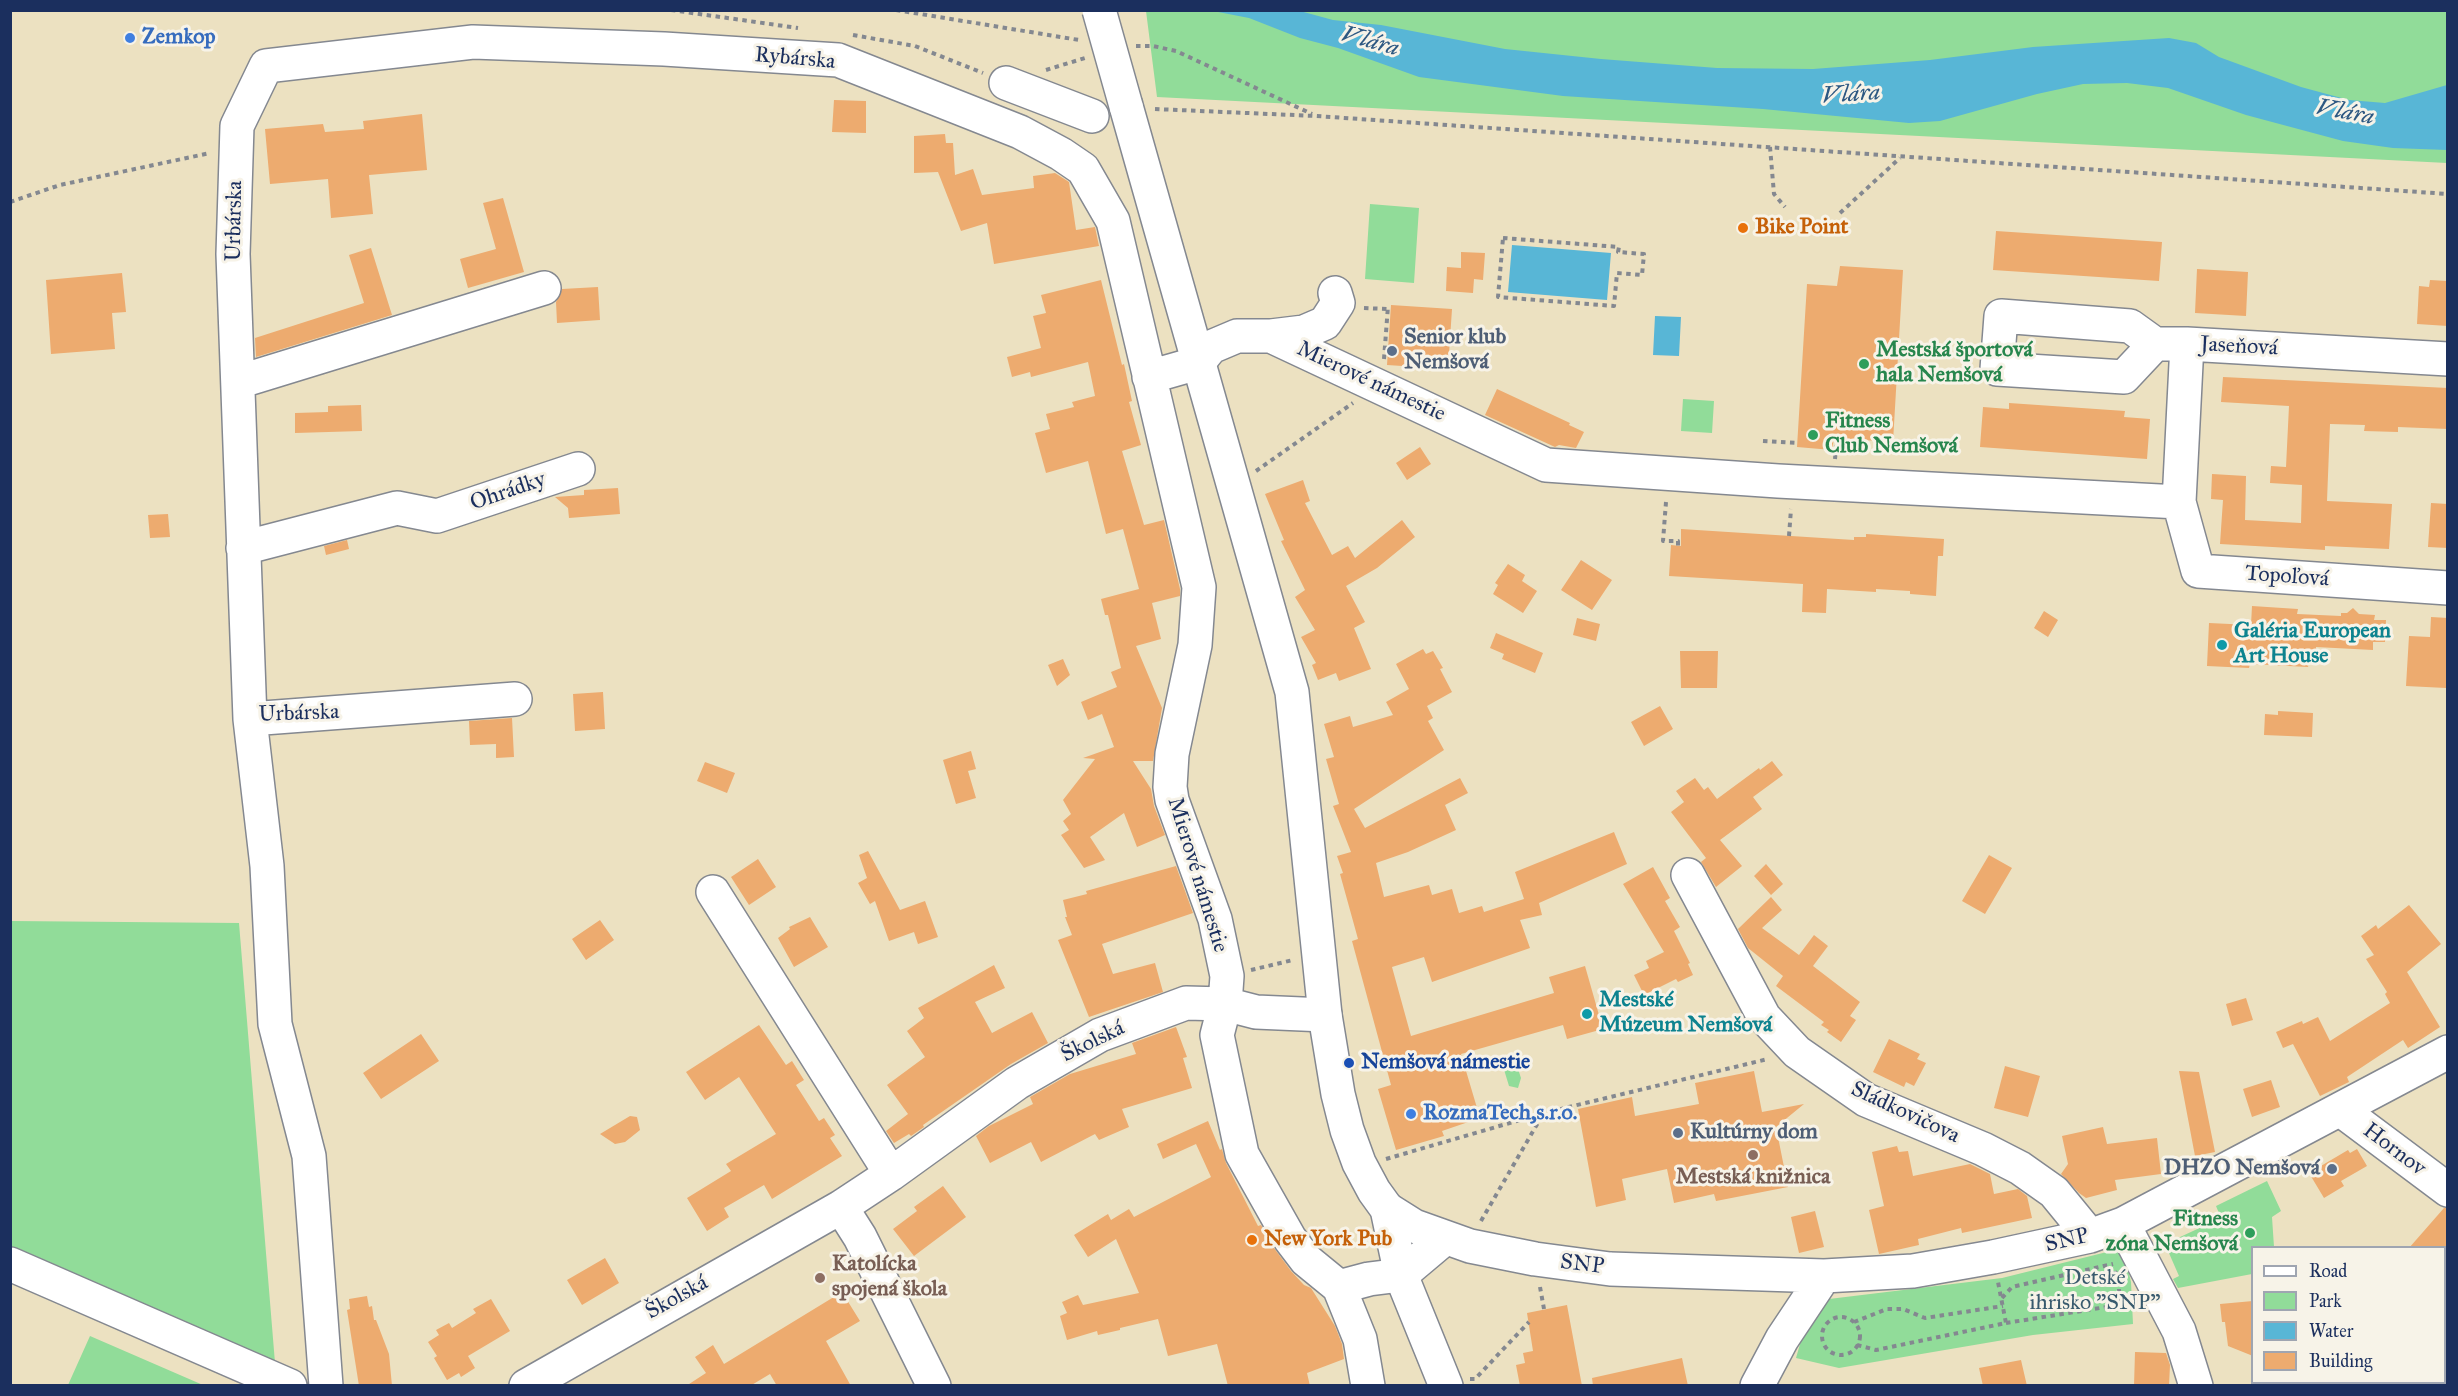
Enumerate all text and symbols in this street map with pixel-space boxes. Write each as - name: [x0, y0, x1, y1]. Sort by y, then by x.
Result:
- water label: Vlára: [1338, 20, 1402, 64]
- place label: Zemkop: [142, 25, 216, 51]
- marker: Zemkop: [123, 31, 137, 45]
- street label: Rybárska: [754, 42, 836, 76]
- water label: Vlára: [1821, 79, 1881, 111]
- water label: Vlára: [2314, 94, 2376, 132]
- street label: Urbárska: [221, 180, 249, 262]
- place label: Bike Point: [1755, 215, 1848, 241]
- marker: Bike Point: [1736, 221, 1750, 235]
- place label: Senior klub Nemšová: [1404, 325, 1506, 376]
- street label: Jaseňová: [2200, 332, 2278, 362]
- street label: Mierové námestie: [1293, 336, 1449, 428]
- place label: Mestská športová hala Nemšová: [1876, 338, 2033, 390]
- marker: Senior klub Nemšová: [1385, 344, 1399, 358]
- marker: Mestská športová hala Nemšová: [1857, 357, 1871, 371]
- place label: Fitness Club Nemšová: [1825, 409, 1958, 460]
- marker: Fitness Club Nemšová: [1806, 428, 1820, 442]
- street label: Ohrádky: [467, 467, 549, 517]
- street label: Topoľová: [2244, 561, 2330, 593]
- place label: Galéria European Art House: [2234, 619, 2391, 670]
- marker: Galéria European Art House: [2215, 638, 2229, 652]
- street label: Urbárska: [258, 699, 340, 729]
- street label: Mierové námestie: [1161, 794, 1233, 956]
- place label: Mestské Múzeum Nemšová: [1599, 988, 1772, 1040]
- marker: Mestské Múzeum Nemšová: [1580, 1007, 1594, 1021]
- street label: Školská: [1057, 1015, 1129, 1069]
- place label: Nemšová námestie: [1361, 1050, 1530, 1076]
- marker: Nemšová námestie: [1342, 1056, 1356, 1070]
- street label: Sládkovičova: [1847, 1076, 1963, 1150]
- place label: RozmaTech,s.r.o.: [1423, 1101, 1577, 1127]
- marker: RozmaTech,s.r.o.: [1404, 1107, 1418, 1121]
- street label: Hornov: [2357, 1118, 2431, 1182]
- place label: Kultúrny dom: [1690, 1120, 1818, 1146]
- marker: Kultúrny dom: [1671, 1126, 1685, 1140]
- marker: Mestská knižnica: [1746, 1148, 1760, 1162]
- place label: DHZO Nemšová: [2164, 1156, 2320, 1182]
- marker: DHZO Nemšová: [2325, 1162, 2339, 1176]
- place label: Mestská knižnica: [1676, 1165, 1830, 1191]
- place label: Fitness zóna Nemšová: [2106, 1207, 2238, 1258]
- street label: SNP: [2043, 1223, 2091, 1259]
- marker: Fitness zóna Nemšová: [2243, 1226, 2257, 1240]
- place label: New York Pub: [1264, 1227, 1392, 1253]
- marker: New York Pub: [1245, 1233, 1259, 1247]
- legend: [2251, 1246, 2446, 1384]
- street label: SNP: [1559, 1249, 1605, 1281]
- place label: Katolícka spojená škola: [832, 1252, 947, 1304]
- text: Road: [2309, 1260, 2347, 1282]
- park label: Detské ihrisko "SNP": [2030, 1266, 2160, 1318]
- street label: Školská: [641, 1270, 713, 1326]
- marker: Katolícka spojená škola: [813, 1271, 827, 1285]
- text: Park: [2309, 1290, 2342, 1312]
- text: Water: [2309, 1320, 2353, 1342]
- text: Building: [2309, 1350, 2372, 1372]

